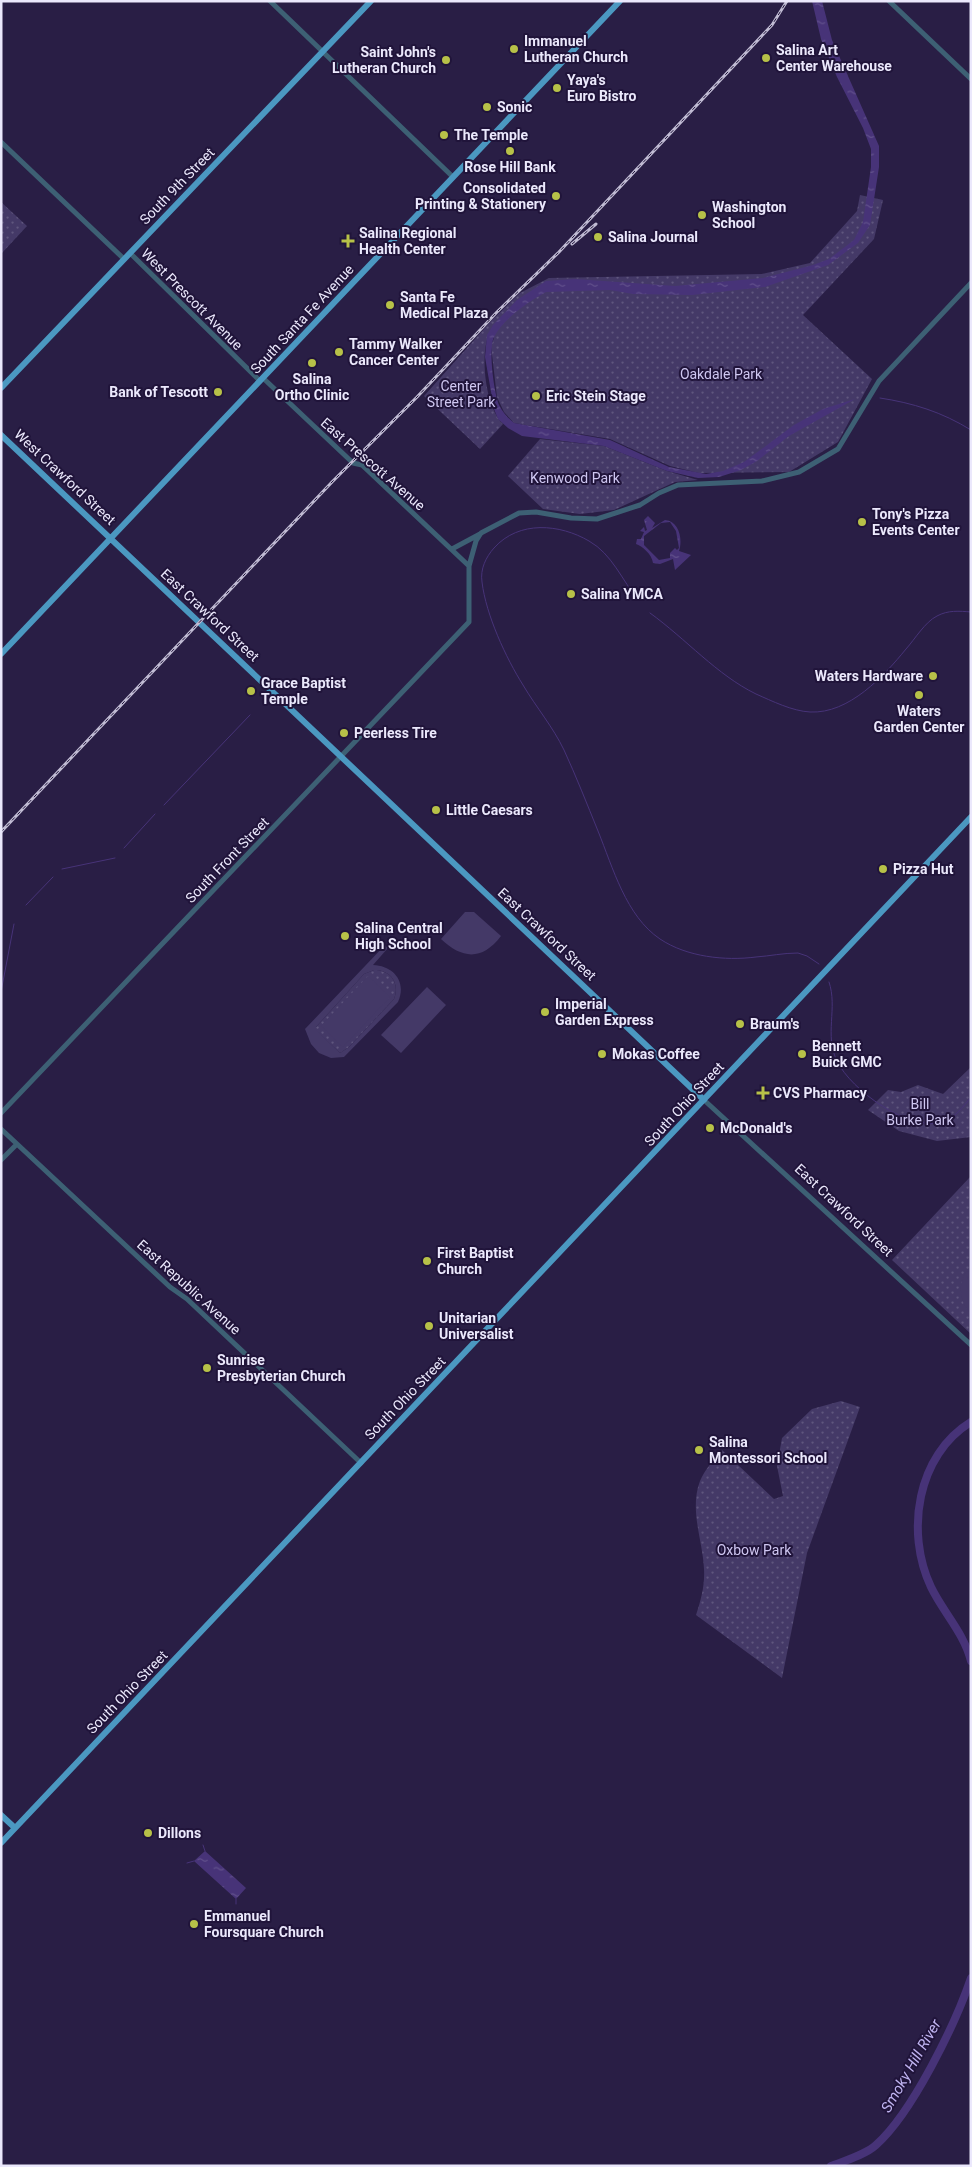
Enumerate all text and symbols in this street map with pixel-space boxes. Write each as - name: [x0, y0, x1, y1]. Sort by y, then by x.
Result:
- place label: Immanuel Lutheran Church: [524, 33, 628, 65]
- place label: Salina Art Center Warehouse: [776, 42, 892, 74]
- marker: Immanuel Lutheran Church: [508, 43, 520, 55]
- place label: Saint John's Lutheran Church: [332, 44, 436, 76]
- marker: Salina Art Center Warehouse: [760, 52, 772, 64]
- marker: Saint John's Lutheran Church: [440, 54, 452, 66]
- place label: Yaya's Euro Bistro: [567, 72, 636, 104]
- marker: Yaya's Euro Bistro: [551, 82, 563, 94]
- place label: Sonic: [497, 99, 532, 115]
- marker: Sonic: [481, 101, 493, 113]
- place label: The Temple: [454, 127, 529, 143]
- marker: The Temple: [438, 129, 450, 141]
- street label: South 9th Street: [136, 144, 218, 228]
- marker: Rose Hill Bank: [504, 145, 516, 157]
- place label: Rose Hill Bank: [464, 159, 556, 175]
- place label: Consolidated Printing & Stationery: [415, 180, 547, 212]
- marker: Consolidated Printing & Stationery: [550, 190, 562, 202]
- place label: Washington School: [712, 199, 787, 231]
- marker: Washington School: [696, 209, 708, 221]
- place label: Salina Regional Health Center: [359, 225, 457, 257]
- place label: Salina Journal: [608, 229, 698, 245]
- marker: Salina Journal: [592, 231, 604, 243]
- marker: Salina Regional Health Center: [341, 234, 355, 248]
- street label: West Prescott Avenue: [138, 245, 246, 353]
- street label: South Santa Fe Avenue: [247, 261, 357, 377]
- place label: Santa Fe Medical Plaza: [400, 289, 489, 321]
- marker: Santa Fe Medical Plaza: [384, 299, 396, 311]
- place label: Tammy Walker Cancer Center: [349, 336, 442, 368]
- marker: Tammy Walker Cancer Center: [333, 346, 345, 358]
- marker: Salina Ortho Clinic: [306, 357, 318, 369]
- park label: Oakdale Park: [680, 366, 763, 382]
- place label: Salina Ortho Clinic: [275, 371, 349, 403]
- park label: Center Street Park: [427, 378, 496, 410]
- place label: Bank of Tescott: [109, 384, 208, 400]
- marker: Bank of Tescott: [212, 386, 224, 398]
- place label: Eric Stein Stage: [546, 388, 646, 404]
- marker: Eric Stein Stage: [530, 390, 542, 402]
- street label: East Prescott Avenue: [318, 414, 428, 514]
- street label: West Crawford Street: [11, 426, 119, 528]
- park label: Kenwood Park: [530, 470, 621, 486]
- place label: Tony's Pizza Events Center: [872, 506, 960, 538]
- marker: Tony's Pizza Events Center: [856, 516, 868, 528]
- street label: East Crawford Street: [158, 565, 263, 665]
- place label: Salina YMCA: [581, 586, 663, 602]
- marker: Salina YMCA: [565, 588, 577, 600]
- place label: Waters Hardware: [815, 668, 923, 684]
- marker: Waters Hardware: [927, 670, 939, 682]
- place label: Grace Baptist Temple: [261, 675, 346, 707]
- marker: Grace Baptist Temple: [245, 685, 257, 697]
- marker: Waters Garden Center: [913, 689, 925, 701]
- place label: Waters Garden Center: [874, 703, 964, 735]
- place label: Peerless Tire: [354, 725, 437, 741]
- marker: Peerless Tire: [338, 727, 350, 739]
- place label: Little Caesars: [446, 802, 533, 818]
- marker: Little Caesars: [430, 804, 442, 816]
- street label: South Front Street: [182, 814, 272, 906]
- place label: Pizza Hut: [893, 861, 954, 877]
- marker: Pizza Hut: [877, 863, 889, 875]
- street label: East Crawford Street: [495, 884, 600, 984]
- place label: Salina Central High School: [355, 920, 443, 952]
- marker: Salina Central High School: [339, 930, 351, 942]
- place label: Imperial Garden Express: [555, 996, 654, 1028]
- marker: Imperial Garden Express: [539, 1006, 551, 1018]
- place label: Braum's: [750, 1016, 800, 1032]
- marker: Braum's: [734, 1018, 746, 1030]
- place label: Bennett Buick GMC: [812, 1038, 882, 1070]
- place label: Mokas Coffee: [612, 1046, 700, 1062]
- marker: Mokas Coffee: [596, 1048, 608, 1060]
- marker: Bennett Buick GMC: [796, 1048, 808, 1060]
- street label: South Ohio Street: [641, 1058, 727, 1149]
- place label: CVS Pharmacy: [773, 1085, 868, 1101]
- marker: CVS Pharmacy: [757, 1087, 769, 1099]
- park label: Bill Burke Park: [886, 1096, 955, 1128]
- place label: McDonald's: [720, 1120, 792, 1136]
- marker: McDonald's: [704, 1122, 716, 1134]
- street label: East Crawford Street: [792, 1160, 897, 1260]
- street label: East Republic Avenue: [134, 1236, 244, 1338]
- place label: First Baptist Church: [437, 1245, 514, 1277]
- marker: First Baptist Church: [421, 1255, 433, 1267]
- place label: Unitarian Universalist: [439, 1310, 514, 1342]
- marker: Unitarian Universalist: [423, 1320, 435, 1332]
- place label: Sunrise Presbyterian Church: [217, 1352, 346, 1384]
- street label: South Ohio Street: [361, 1353, 449, 1443]
- marker: Sunrise Presbyterian Church: [201, 1362, 213, 1374]
- place label: Salina Montessori School: [709, 1434, 827, 1466]
- marker: Salina Montessori School: [693, 1444, 705, 1456]
- park label: Oxbow Park: [717, 1542, 792, 1558]
- street label: South Ohio Street: [83, 1647, 171, 1737]
- place label: Dillons: [158, 1825, 201, 1841]
- marker: Dillons: [142, 1827, 154, 1839]
- place label: Emmanuel Foursquare Church: [204, 1908, 324, 1940]
- marker: Emmanuel Foursquare Church: [188, 1918, 200, 1930]
- water label: Smoky Hill River: [877, 2015, 945, 2116]

